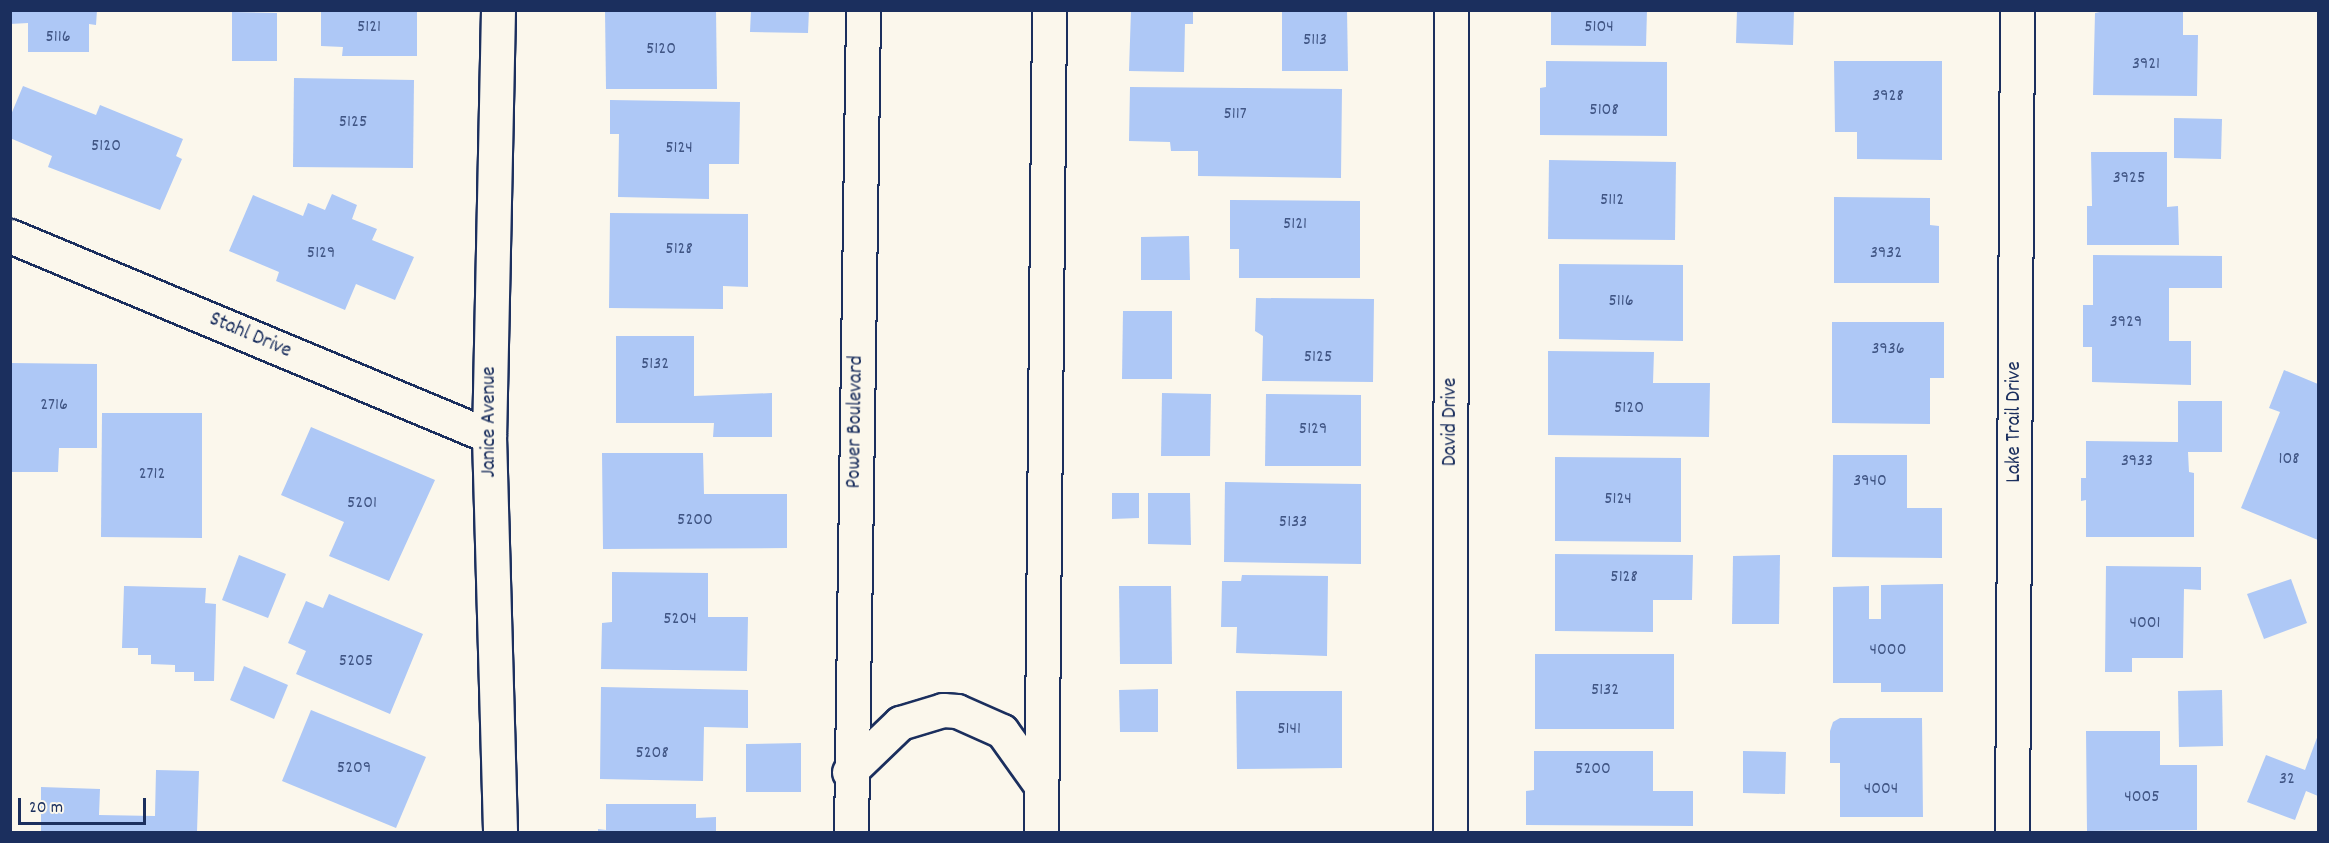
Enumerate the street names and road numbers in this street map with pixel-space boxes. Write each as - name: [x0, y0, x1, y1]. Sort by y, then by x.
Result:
- street label: Stahl Drive: [205, 307, 295, 365]
- street label: Power Boulevard: [842, 355, 870, 489]
- street label: Lake Trail Drive: [2002, 361, 2028, 483]
- street label: Janice Avenue: [477, 367, 503, 477]
- street label: David Drive: [1438, 378, 1464, 466]

